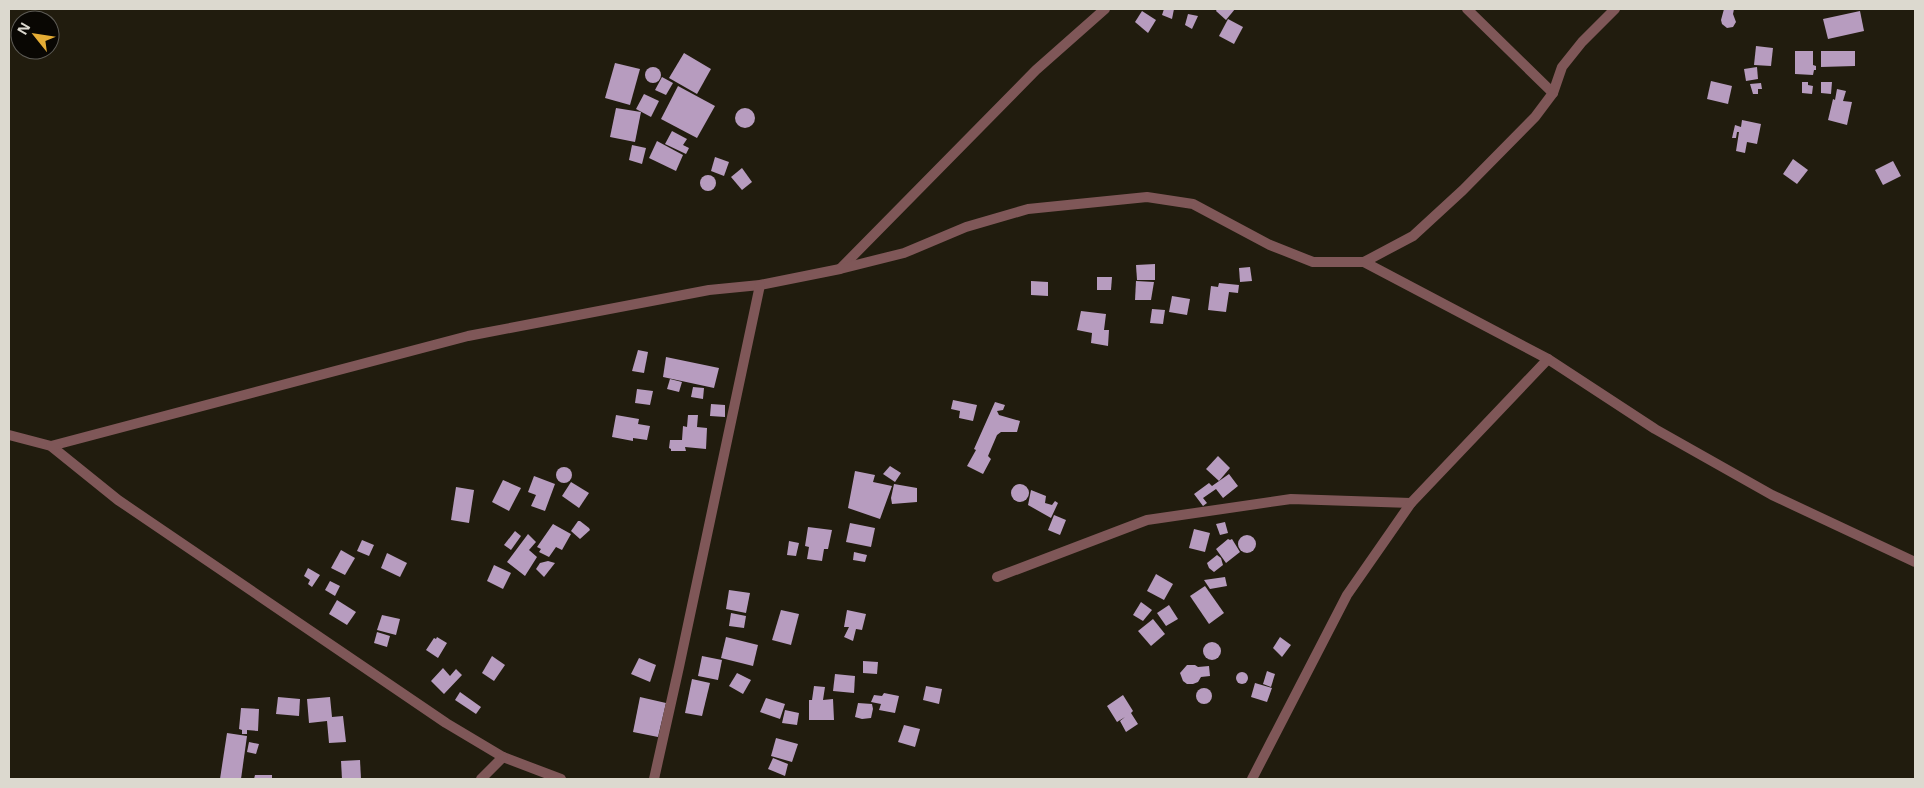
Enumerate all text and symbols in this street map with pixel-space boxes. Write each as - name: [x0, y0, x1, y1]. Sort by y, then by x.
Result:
- north arrow: [10, 10, 60, 60]
- text: N: [12, 19, 34, 38]

